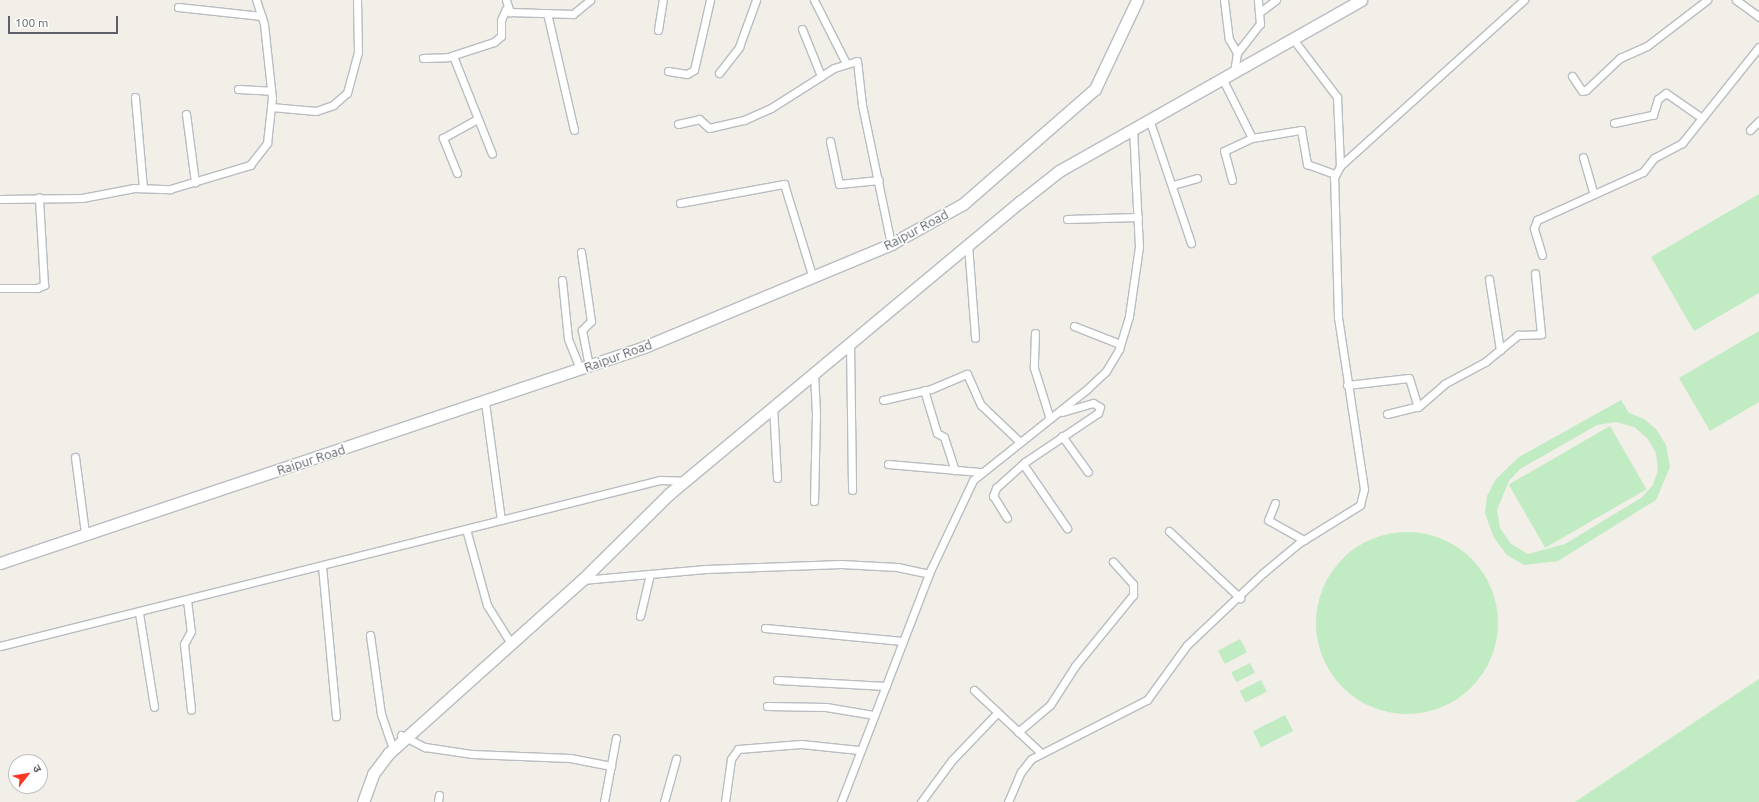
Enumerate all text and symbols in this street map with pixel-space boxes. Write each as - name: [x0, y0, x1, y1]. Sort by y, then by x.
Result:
- scale bar: [10, 8, 120, 34]
- text: 100 m: [15, 16, 48, 29]
- street label: Raipur Road: [881, 206, 951, 254]
- street label: Raipur Road: [582, 337, 654, 375]
- street label: Raipur Road: [275, 442, 347, 478]
- north arrow: [8, 754, 48, 794]
- text: उ: [31, 762, 44, 774]

